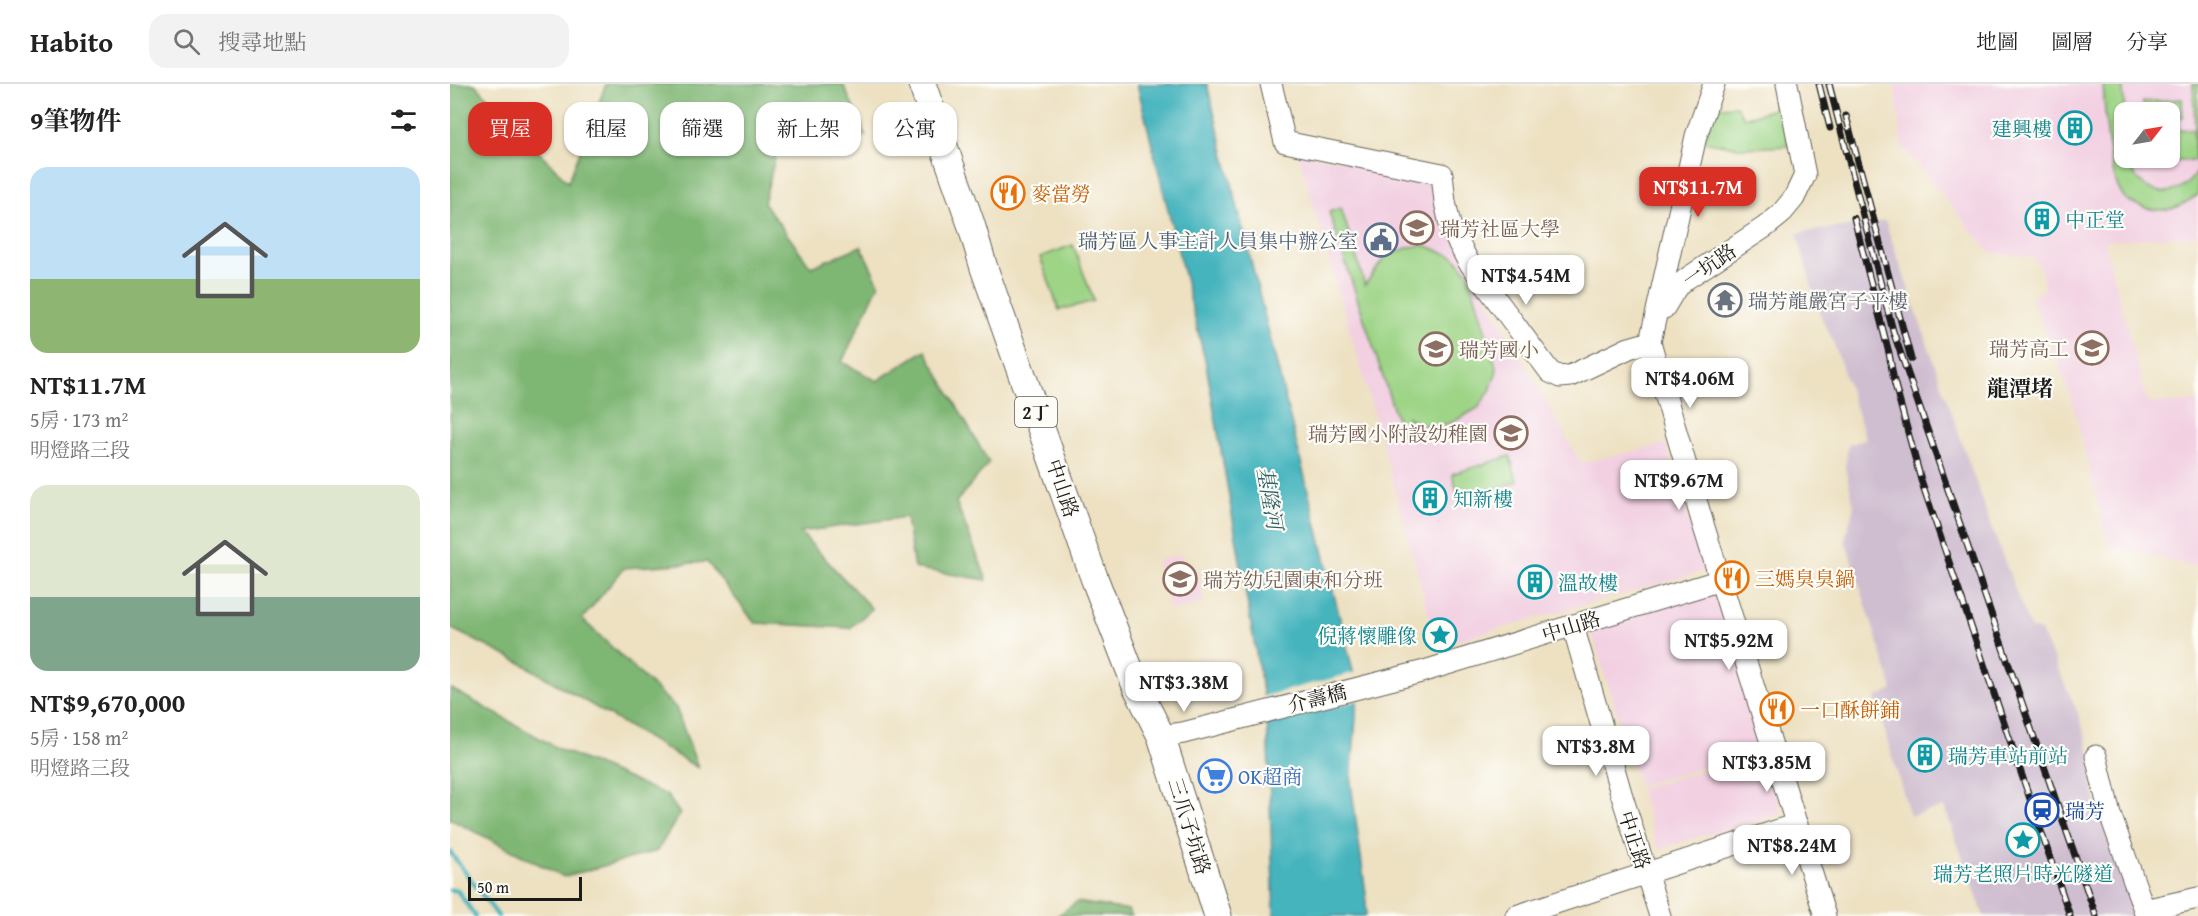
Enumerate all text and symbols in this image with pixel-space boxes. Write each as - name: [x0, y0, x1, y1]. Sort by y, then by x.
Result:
- search box: [149, 14, 569, 68]
- text: Habito: [30, 21, 113, 62]
- icon: search: [170, 25, 203, 58]
- text: 搜尋地點: [218, 26, 306, 58]
- text: 地圖: [1976, 26, 2018, 57]
- text: 圖層: [2051, 26, 2093, 57]
- text: 分享: [2126, 26, 2168, 57]
- text: 9筆物件: [30, 101, 121, 140]
- chip: 買屋: [468, 102, 552, 156]
- chip: 租屋: [564, 102, 648, 156]
- chip: 篩選: [660, 102, 744, 156]
- chip: 新上架: [756, 102, 861, 156]
- chip: 公寓: [873, 102, 957, 156]
- north arrow: [2114, 102, 2180, 168]
- map controls: [2114, 102, 2180, 168]
- icon: filters: [387, 104, 420, 137]
- building icon: 建興樓: [2057, 110, 2093, 146]
- place label: 建興樓: [1992, 114, 2052, 143]
- pin: NT$11.7M: [1636, 167, 1760, 218]
- text: NT$11.7M: [1653, 172, 1743, 201]
- restaurant icon: 麥當勞: [990, 175, 1026, 211]
- place label: 麥當勞: [1031, 179, 1091, 208]
- building icon: 中正堂: [2024, 201, 2060, 237]
- place label: 中正堂: [2065, 205, 2125, 234]
- icon: home: [171, 206, 279, 314]
- school or university icon: 瑞芳社區大學: [1399, 210, 1435, 246]
- place label: 瑞芳社區大學: [1440, 214, 1560, 243]
- public building icon: 瑞芳區人事主計人員集中辦公室: [1363, 222, 1399, 258]
- place label: 瑞芳區人事主計人員集中辦公室: [1078, 226, 1358, 255]
- street label: 一坑路: [1676, 236, 1742, 294]
- pin: NT$4.54M: [1464, 255, 1588, 306]
- text: NT$4.54M: [1481, 260, 1571, 289]
- temple icon: 瑞芳龍嚴宮子平樓: [1707, 282, 1743, 318]
- place label: 瑞芳龍嚴宮子平樓: [1748, 286, 1908, 315]
- school or university icon: 瑞芳高工: [2074, 330, 2110, 366]
- school or university icon: 瑞芳國小: [1418, 331, 1454, 367]
- place label: 瑞芳高工: [1989, 334, 2069, 363]
- place label: 瑞芳國小: [1459, 335, 1539, 364]
- pin: NT$4.06M: [1628, 358, 1752, 409]
- text: NT$4.06M: [1645, 363, 1735, 392]
- text: NT$11.7M: [30, 365, 146, 404]
- district label: 龍潭堵: [1987, 372, 2053, 404]
- road number: 2丁: [1015, 397, 1057, 427]
- text: 5房 · 173 m²: [30, 405, 128, 434]
- school or university icon: 瑞芳國小附設幼稚園: [1493, 415, 1529, 451]
- place label: 瑞芳國小附設幼稚園: [1308, 419, 1488, 448]
- text: 明燈路三段: [30, 435, 130, 464]
- street label: 中山路: [1040, 455, 1086, 521]
- pin: NT$9.67M: [1617, 460, 1741, 511]
- water label: 基隆河: [1249, 464, 1291, 536]
- text: NT$9.67M: [1634, 465, 1724, 494]
- building icon: 知新樓: [1412, 480, 1448, 516]
- place label: 知新樓: [1453, 484, 1513, 513]
- icon: home: [171, 524, 279, 632]
- restaurant icon: 三媽臭臭鍋: [1714, 560, 1750, 596]
- school or university icon: 瑞芳幼兒園東和分班: [1162, 561, 1198, 597]
- building icon: 溫故樓: [1517, 564, 1553, 600]
- place label: 三媽臭臭鍋: [1755, 564, 1855, 593]
- place label: 瑞芳幼兒園東和分班: [1203, 565, 1383, 594]
- place label: 溫故樓: [1558, 568, 1618, 597]
- street label: 中山路: [1538, 603, 1604, 649]
- place icon: 倪蔣懷雕像: [1422, 617, 1458, 653]
- pin: NT$5.92M: [1667, 620, 1791, 671]
- place label: 倪蔣懷雕像: [1317, 621, 1417, 650]
- text: NT$5.92M: [1684, 625, 1774, 654]
- pin: NT$3.38M: [1122, 662, 1246, 713]
- text: NT$3.38M: [1139, 667, 1229, 696]
- street label: 介壽橋: [1284, 677, 1350, 719]
- text: NT$9,670,000: [30, 683, 185, 722]
- restaurant icon: 一口酥餅鋪: [1759, 691, 1795, 727]
- place label: 一口酥餅鋪: [1800, 695, 1900, 724]
- text: 5房 · 158 m²: [30, 723, 128, 752]
- pin: NT$3.8M: [1541, 726, 1651, 777]
- text: NT$3.8M: [1556, 731, 1636, 760]
- building icon: 瑞芳車站前站: [1907, 737, 1943, 773]
- place label: 瑞芳車站前站: [1948, 741, 2068, 770]
- pin: NT$3.85M: [1705, 742, 1829, 793]
- text: NT$3.85M: [1722, 747, 1812, 776]
- text: 明燈路三段: [30, 753, 130, 782]
- supermarket icon: OK超商: [1197, 758, 1233, 794]
- place label: OK超商: [1238, 762, 1302, 791]
- street label: 三爪子坑路: [1162, 774, 1218, 878]
- station icon: 瑞芳: [2024, 792, 2060, 828]
- place label: 瑞芳: [2065, 796, 2105, 825]
- street label: 中正路: [1612, 807, 1658, 873]
- place icon: 瑞芳老照片時光隧道: [2005, 822, 2041, 858]
- pin: NT$8.24M: [1730, 825, 1854, 876]
- text: NT$8.24M: [1747, 830, 1837, 859]
- place label: 瑞芳老照片時光隧道: [1933, 859, 2113, 888]
- scale bar: [468, 874, 582, 902]
- text: 50 m: [477, 875, 509, 899]

